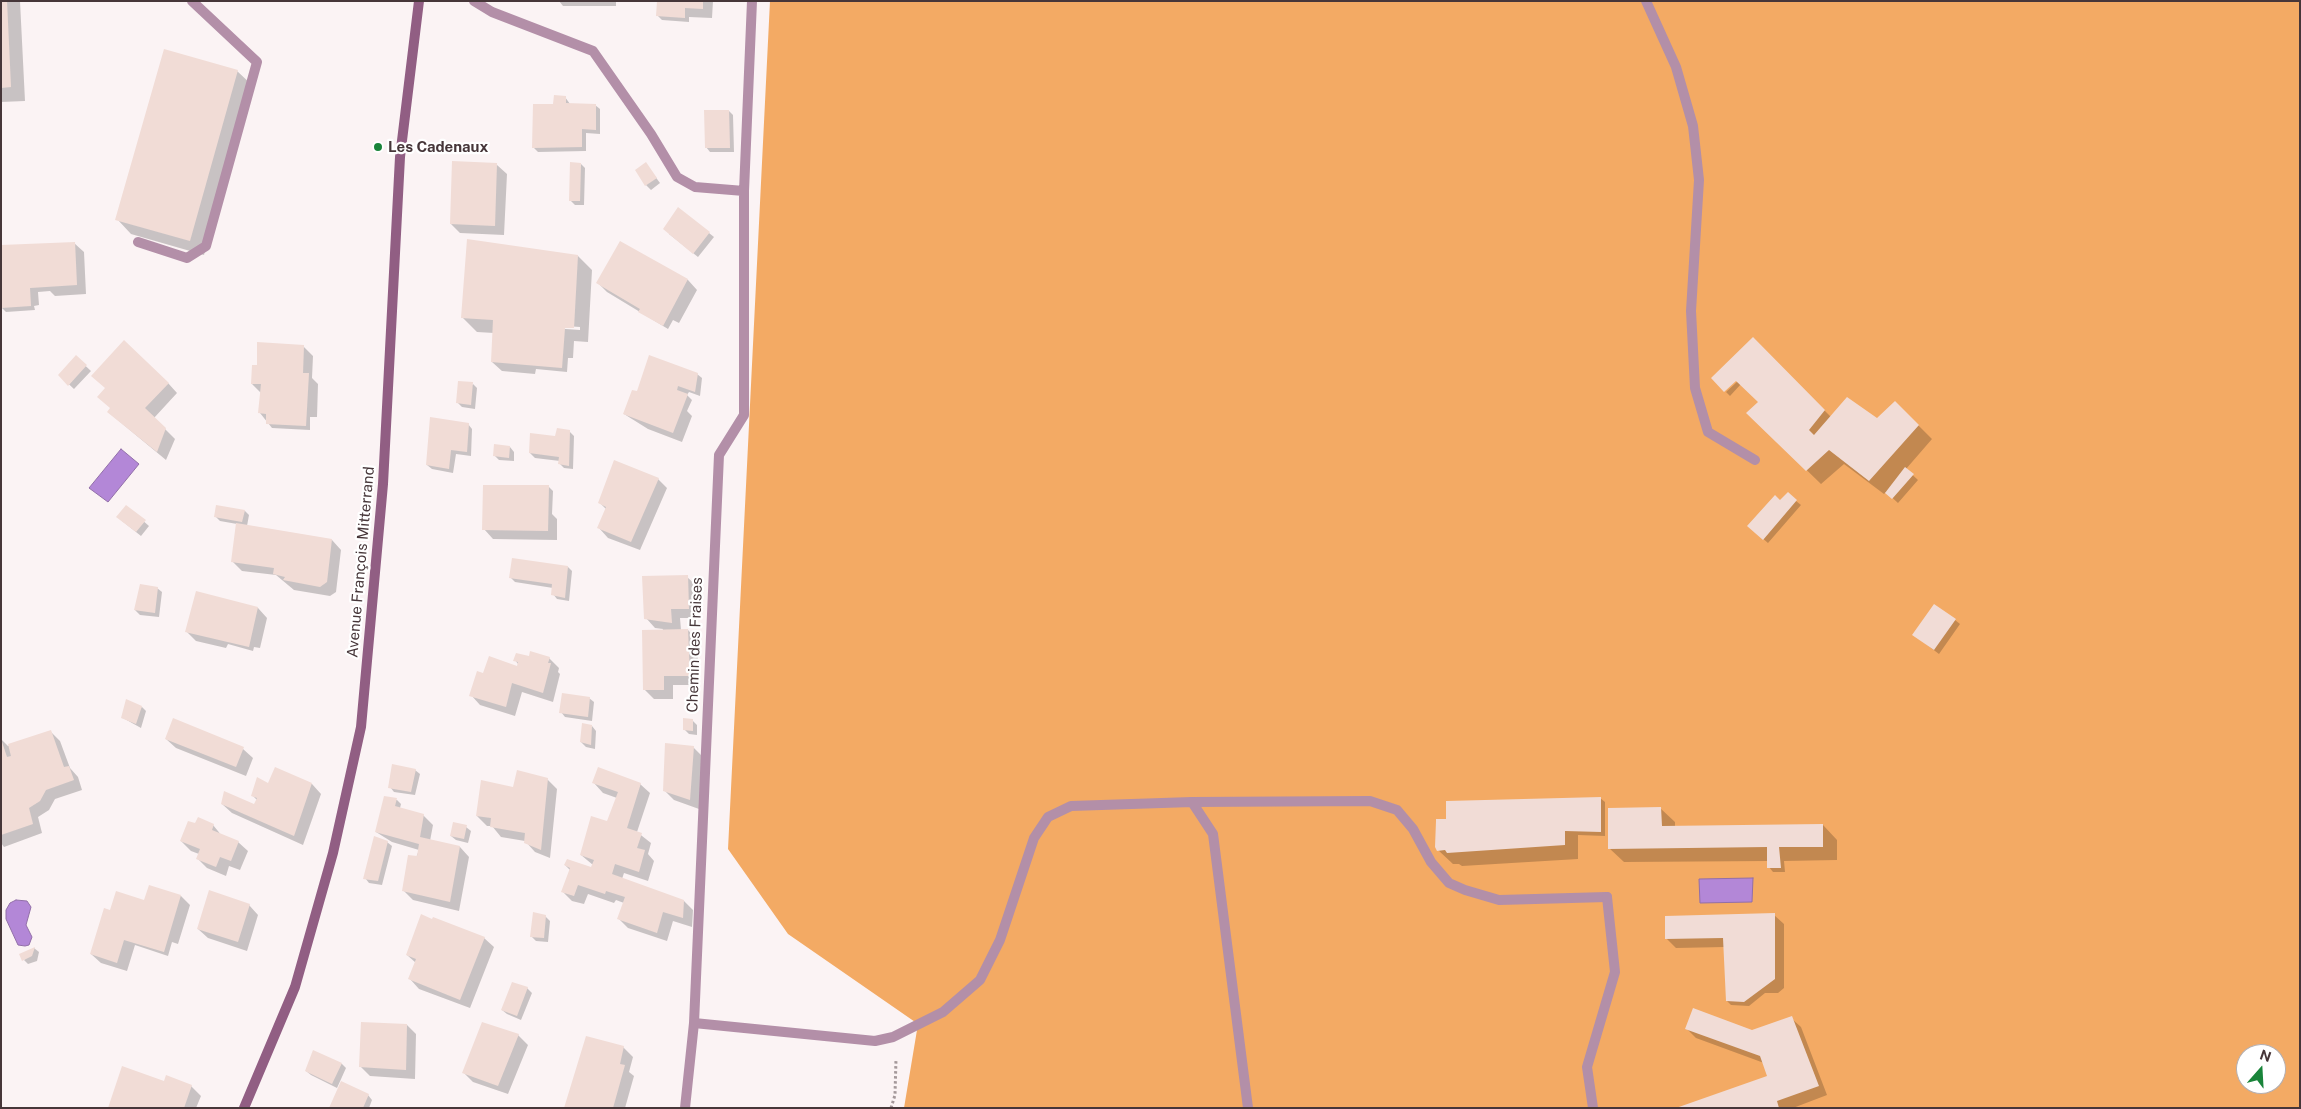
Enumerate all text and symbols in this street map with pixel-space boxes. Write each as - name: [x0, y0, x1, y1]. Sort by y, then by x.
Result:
- place label: Les Cadenaux: [388, 138, 488, 156]
- marker: Les Cadenaux: [372, 141, 384, 153]
- street label: Avenue François Mitterrand: [344, 466, 378, 658]
- street label: Chemin des Fraises: [684, 577, 706, 713]
- north arrow: [2236, 1044, 2286, 1094]
- text: N: [2258, 1046, 2273, 1065]

